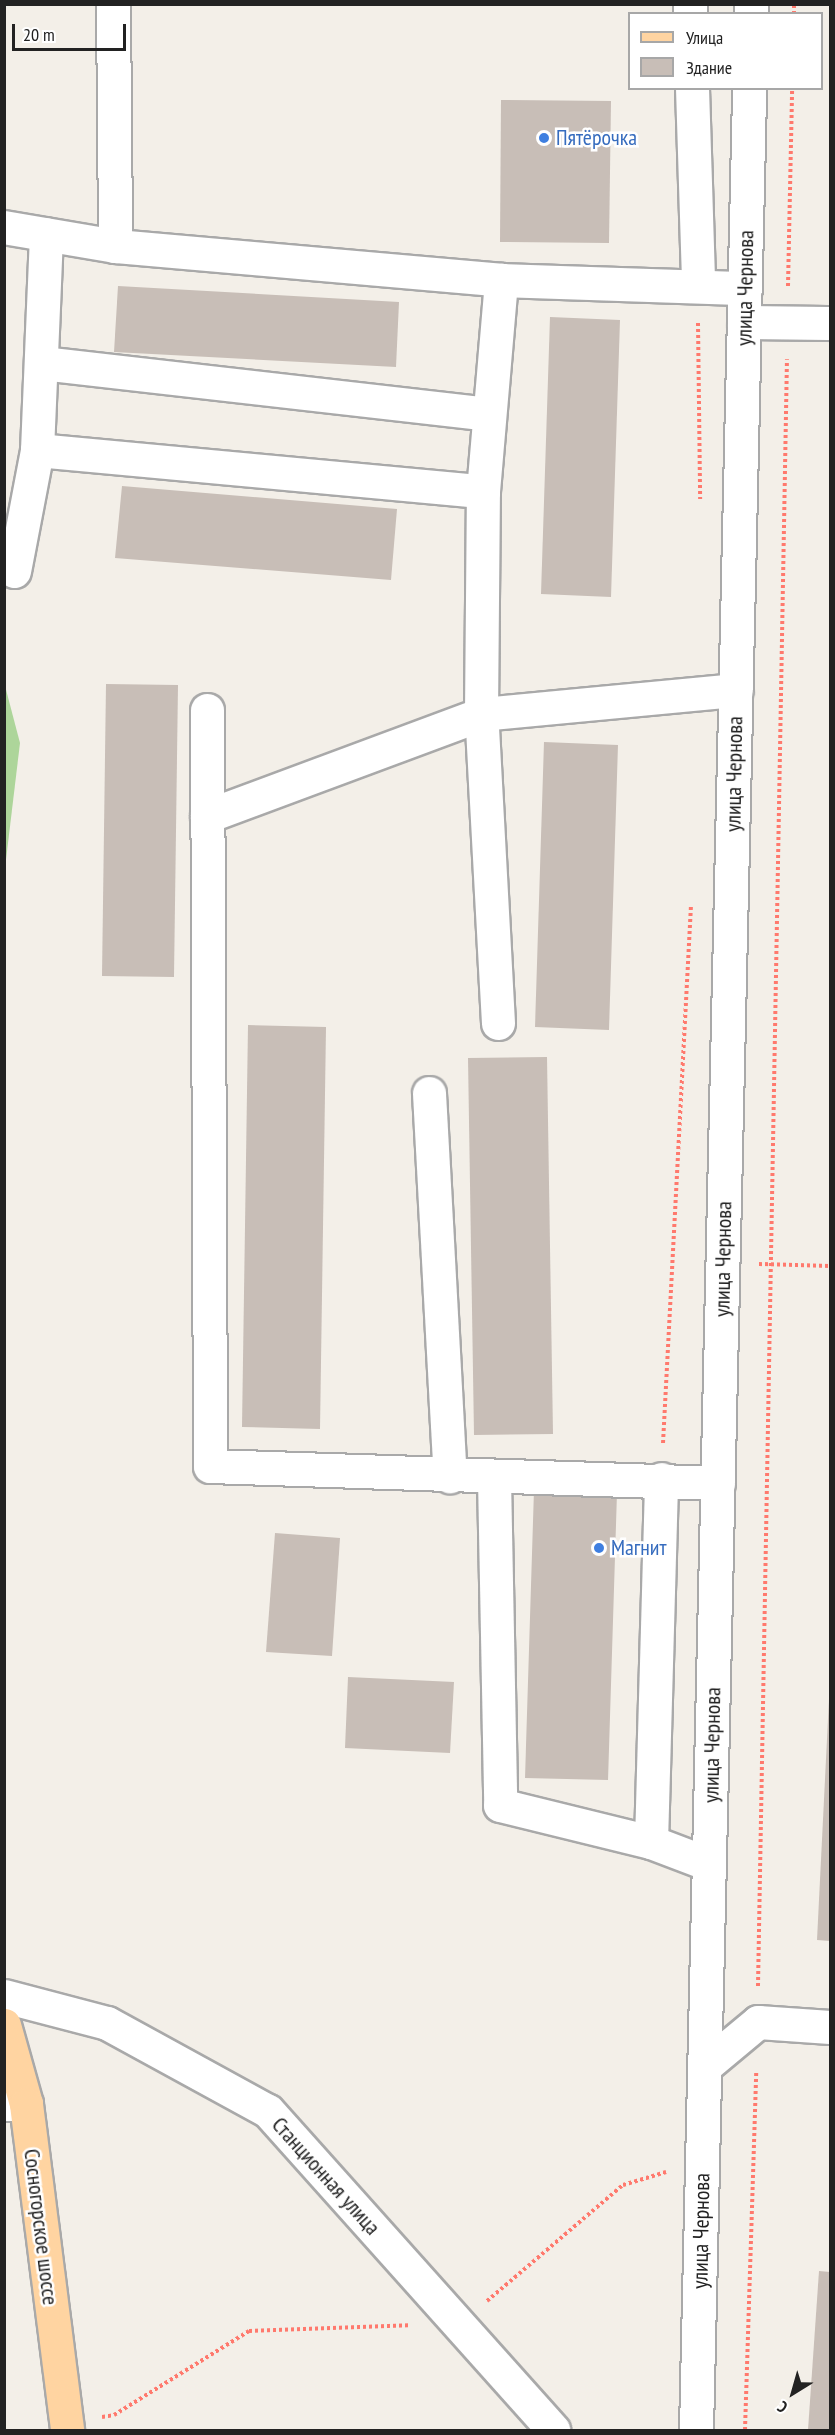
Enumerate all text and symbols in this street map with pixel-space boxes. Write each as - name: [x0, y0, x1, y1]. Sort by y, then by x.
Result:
- scale bar: [15, 12, 129, 50]
- legend: [628, 12, 823, 90]
- text: 20 m: [23, 23, 55, 46]
- text: Улица: [686, 26, 723, 49]
- text: Здание: [686, 56, 732, 79]
- place label: Пятёрочка: [556, 125, 637, 151]
- marker: Пятёрочка: [537, 131, 551, 145]
- street label: улица Чернова: [731, 230, 759, 346]
- street label: улица Чернова: [720, 716, 748, 832]
- street label: улица Чернова: [709, 1201, 737, 1317]
- place label: Магнит: [611, 1535, 667, 1561]
- marker: Магнит: [592, 1541, 606, 1555]
- street label: улица Чернова: [698, 1687, 726, 1803]
- street label: Станционная улица: [266, 2112, 386, 2240]
- street label: Сосногорское шоссе: [18, 2147, 64, 2307]
- street label: улица Чернова: [687, 2173, 715, 2289]
- north arrow: [763, 2363, 823, 2423]
- text: С: [773, 2397, 791, 2418]

